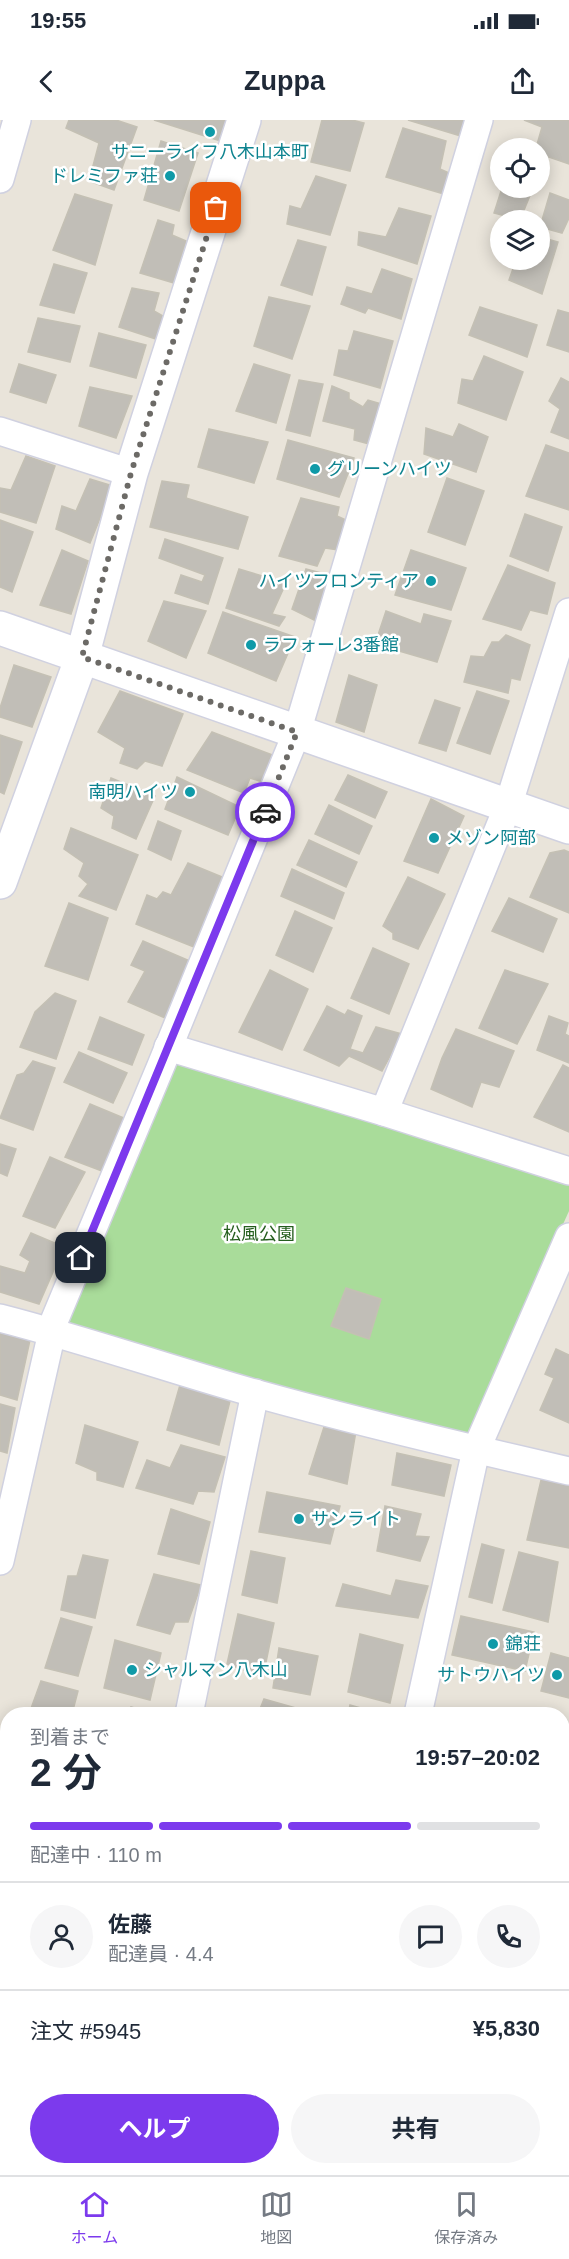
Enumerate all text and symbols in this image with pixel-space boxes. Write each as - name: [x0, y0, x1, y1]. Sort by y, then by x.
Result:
- text: 19:55: [30, 8, 86, 33]
- icon: back: [30, 65, 63, 98]
- icon: share: [506, 65, 539, 98]
- text: Zuppa: [244, 66, 325, 96]
- marker: サニーライフ八木山本町: [203, 125, 217, 139]
- map controls: [490, 138, 550, 270]
- button: locate: [490, 138, 550, 198]
- place label: サニーライフ八木山本町: [111, 142, 309, 162]
- place label: ドレミファ荘: [50, 166, 158, 186]
- marker: ドレミファ荘: [163, 169, 177, 183]
- pin: [190, 182, 241, 233]
- icon: bag: [199, 191, 232, 224]
- button: layers: [490, 210, 550, 270]
- place label: グリーンハイツ: [327, 459, 452, 479]
- marker: グリーンハイツ: [308, 462, 322, 476]
- place label: ハイツフロンティア: [258, 571, 419, 591]
- marker: ハイツフロンティア: [424, 574, 438, 588]
- place label: ラフォーレ3番館: [263, 635, 399, 655]
- marker: ラフォーレ3番館: [244, 638, 258, 652]
- place label: 南明ハイツ: [88, 782, 178, 802]
- courier: [235, 782, 295, 842]
- marker: 南明ハイツ: [183, 785, 197, 799]
- icon: car: [249, 796, 282, 829]
- place label: メゾン阿部: [446, 828, 536, 848]
- marker: メゾン阿部: [427, 831, 441, 845]
- park label: 松風公園: [223, 1224, 295, 1244]
- pin: [55, 1232, 106, 1283]
- icon: home: [64, 1241, 97, 1274]
- place label: サンライト: [311, 1509, 401, 1529]
- marker: サンライト: [292, 1512, 306, 1526]
- place label: 錦荘: [505, 1634, 541, 1654]
- marker: 錦荘: [486, 1637, 500, 1651]
- place label: シャルマン八木山: [144, 1660, 288, 1680]
- marker: シャルマン八木山: [125, 1663, 139, 1677]
- place label: サトウハイツ: [437, 1665, 545, 1685]
- marker: サトウハイツ: [550, 1668, 564, 1682]
- text: 到着まで: [30, 1726, 110, 1748]
- text: 19:57–20:02: [415, 1745, 540, 1770]
- text: 2 分: [30, 1751, 102, 1794]
- text: 配達中 · 110 m: [30, 1844, 162, 1866]
- button: person: [30, 1905, 93, 1968]
- button: chat: [399, 1905, 462, 1968]
- button: phone: [477, 1905, 540, 1968]
- text: 佐藤: [108, 1912, 152, 1937]
- text: 配達員 · 4.4: [108, 1943, 214, 1965]
- text: ¥5,830: [473, 2016, 540, 2041]
- text: 注文 #5945: [30, 2019, 141, 2044]
- button: ヘルプ: [30, 2094, 279, 2163]
- button: 共有: [291, 2094, 540, 2163]
- tab: ホーム: [71, 2188, 118, 2248]
- tab: 地図: [260, 2188, 293, 2248]
- tab: 保存済み: [434, 2188, 498, 2248]

